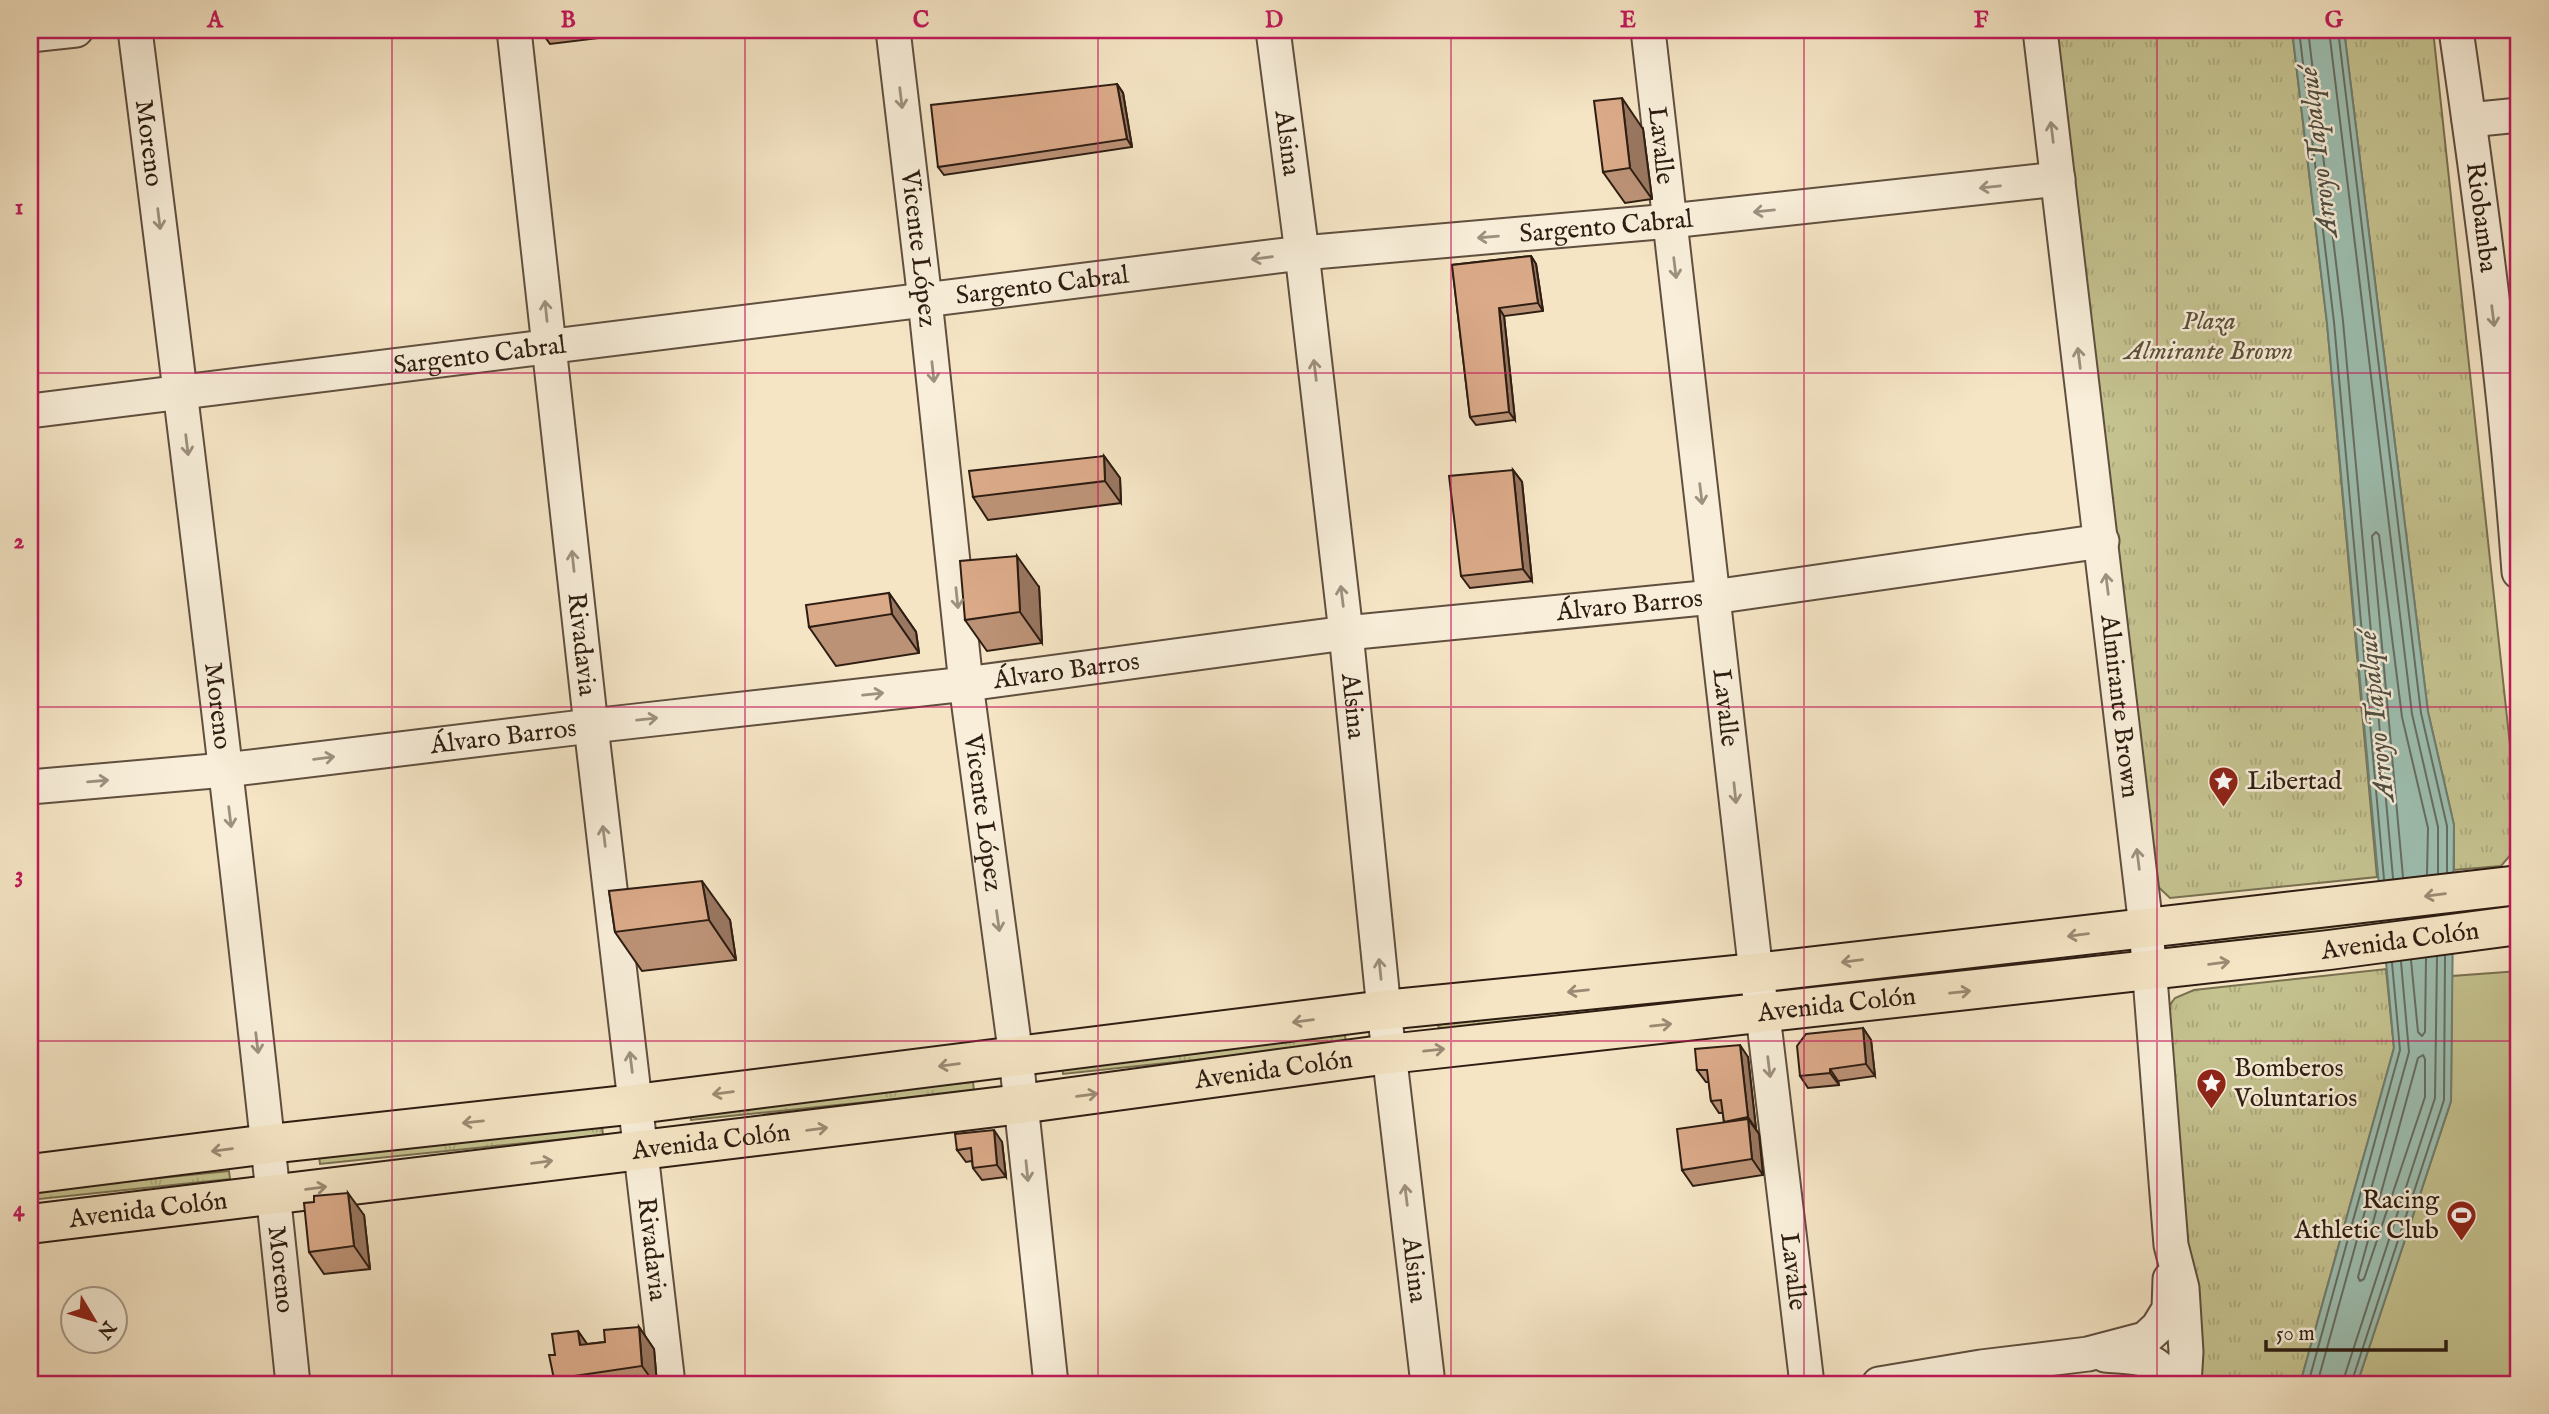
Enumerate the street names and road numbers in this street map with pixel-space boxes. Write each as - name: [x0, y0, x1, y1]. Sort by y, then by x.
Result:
- street label: Moreno: [127, 98, 171, 189]
- street label: Lavalle: [1640, 105, 1682, 186]
- street label: Alsina: [1267, 107, 1308, 179]
- street label: Riobamba: [2458, 160, 2505, 275]
- street label: Vicente López: [893, 167, 944, 329]
- street label: Sargento Cabral: [1518, 202, 1695, 251]
- street label: Sargento Cabral: [954, 258, 1132, 312]
- street label: Sargento Cabral: [391, 328, 569, 382]
- street label: Álvaro Barros: [1554, 582, 1704, 629]
- street label: Rivadavia: [560, 591, 604, 698]
- street label: Almirante Brown: [2093, 612, 2147, 800]
- street label: Álvaro Barros: [990, 644, 1141, 697]
- street label: Moreno: [197, 661, 240, 751]
- street label: Lavalle: [1705, 667, 1746, 748]
- street label: Alsina: [1334, 671, 1373, 741]
- street label: Álvaro Barros: [427, 711, 578, 762]
- street label: Vicente López: [956, 731, 1010, 893]
- street label: Avenida Colón: [2318, 914, 2481, 968]
- street label: Avenida Colón: [1755, 979, 1918, 1030]
- street label: Avenida Colón: [1191, 1043, 1355, 1097]
- street label: Avenida Colón: [629, 1115, 792, 1168]
- street label: Avenida Colón: [66, 1184, 229, 1236]
- street label: Rivadavia: [630, 1196, 675, 1303]
- street label: Moreno: [260, 1224, 302, 1315]
- street label: Lavalle: [1773, 1231, 1815, 1312]
- street label: Alsina: [1394, 1234, 1435, 1305]

